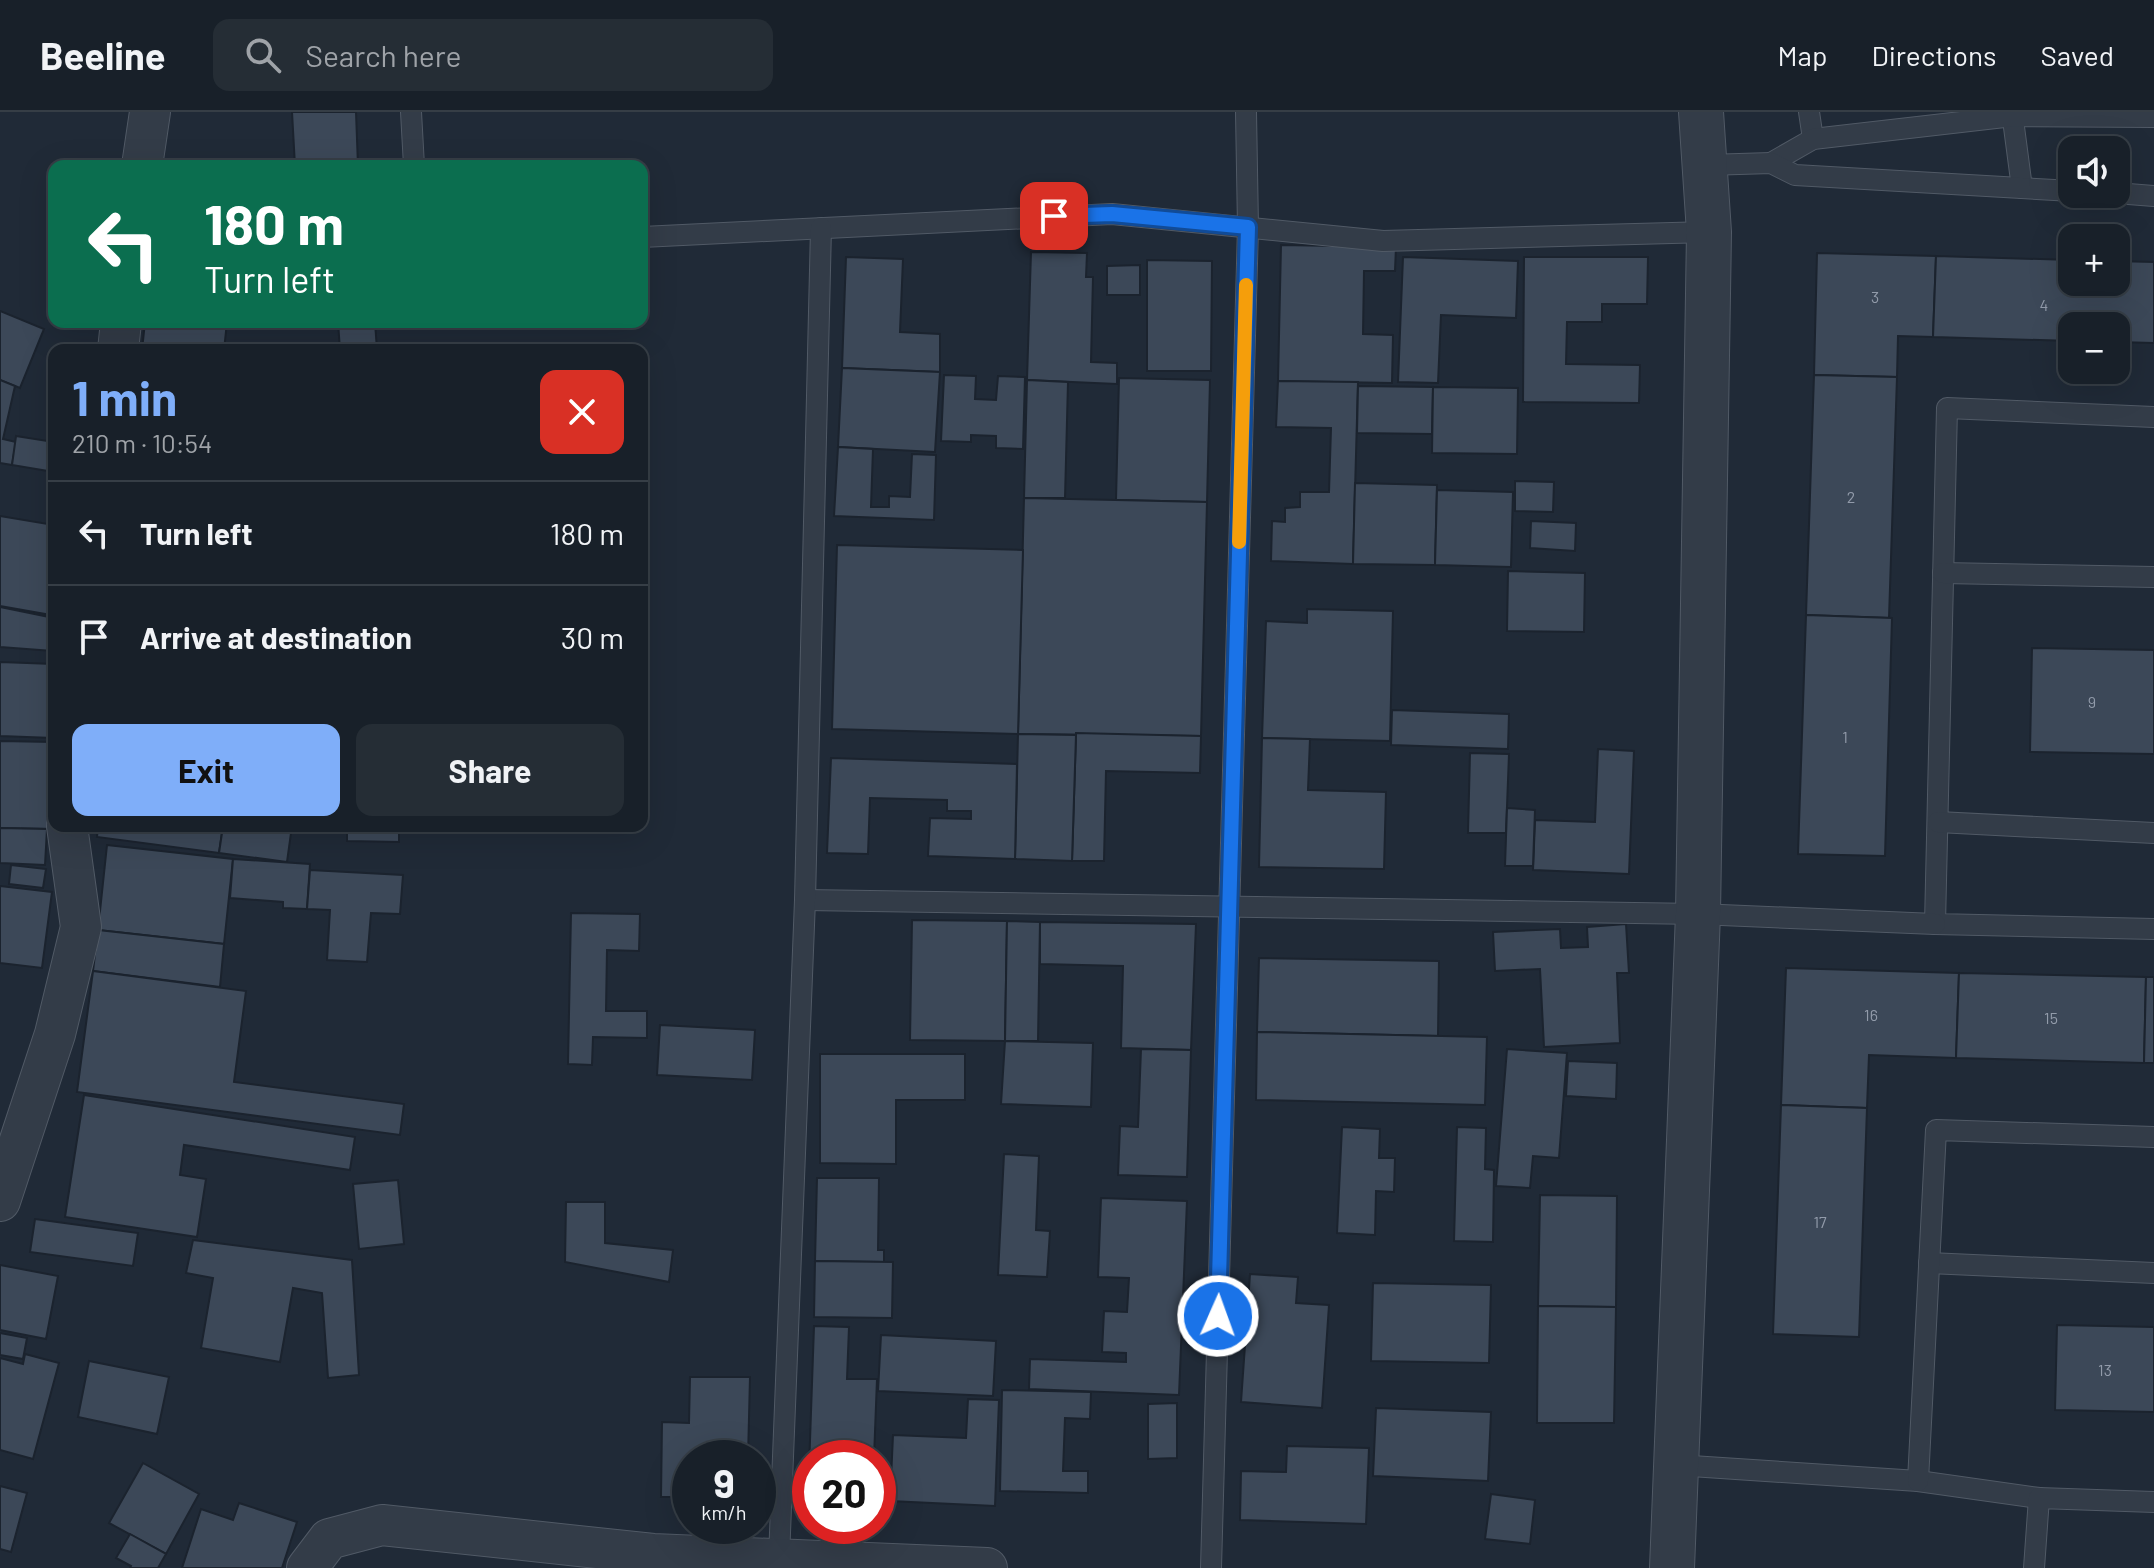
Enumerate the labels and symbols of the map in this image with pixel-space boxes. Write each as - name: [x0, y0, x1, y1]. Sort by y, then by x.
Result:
- pin: [1020, 182, 1088, 250]
- house number: 3: [1871, 287, 1879, 306]
- house number: 4: [2040, 295, 2048, 314]
- house number: 2: [1847, 487, 1855, 506]
- house number: 9: [2088, 692, 2096, 711]
- house number: 1: [1842, 727, 1848, 746]
- house number: 16: [1864, 1005, 1878, 1024]
- house number: 15: [2044, 1008, 2058, 1027]
- house number: 17: [1813, 1212, 1827, 1231]
- position arrow: [1176, 1274, 1260, 1358]
- house number: 13: [2098, 1360, 2112, 1379]
- speed limit sign: 20: [792, 1440, 896, 1544]

